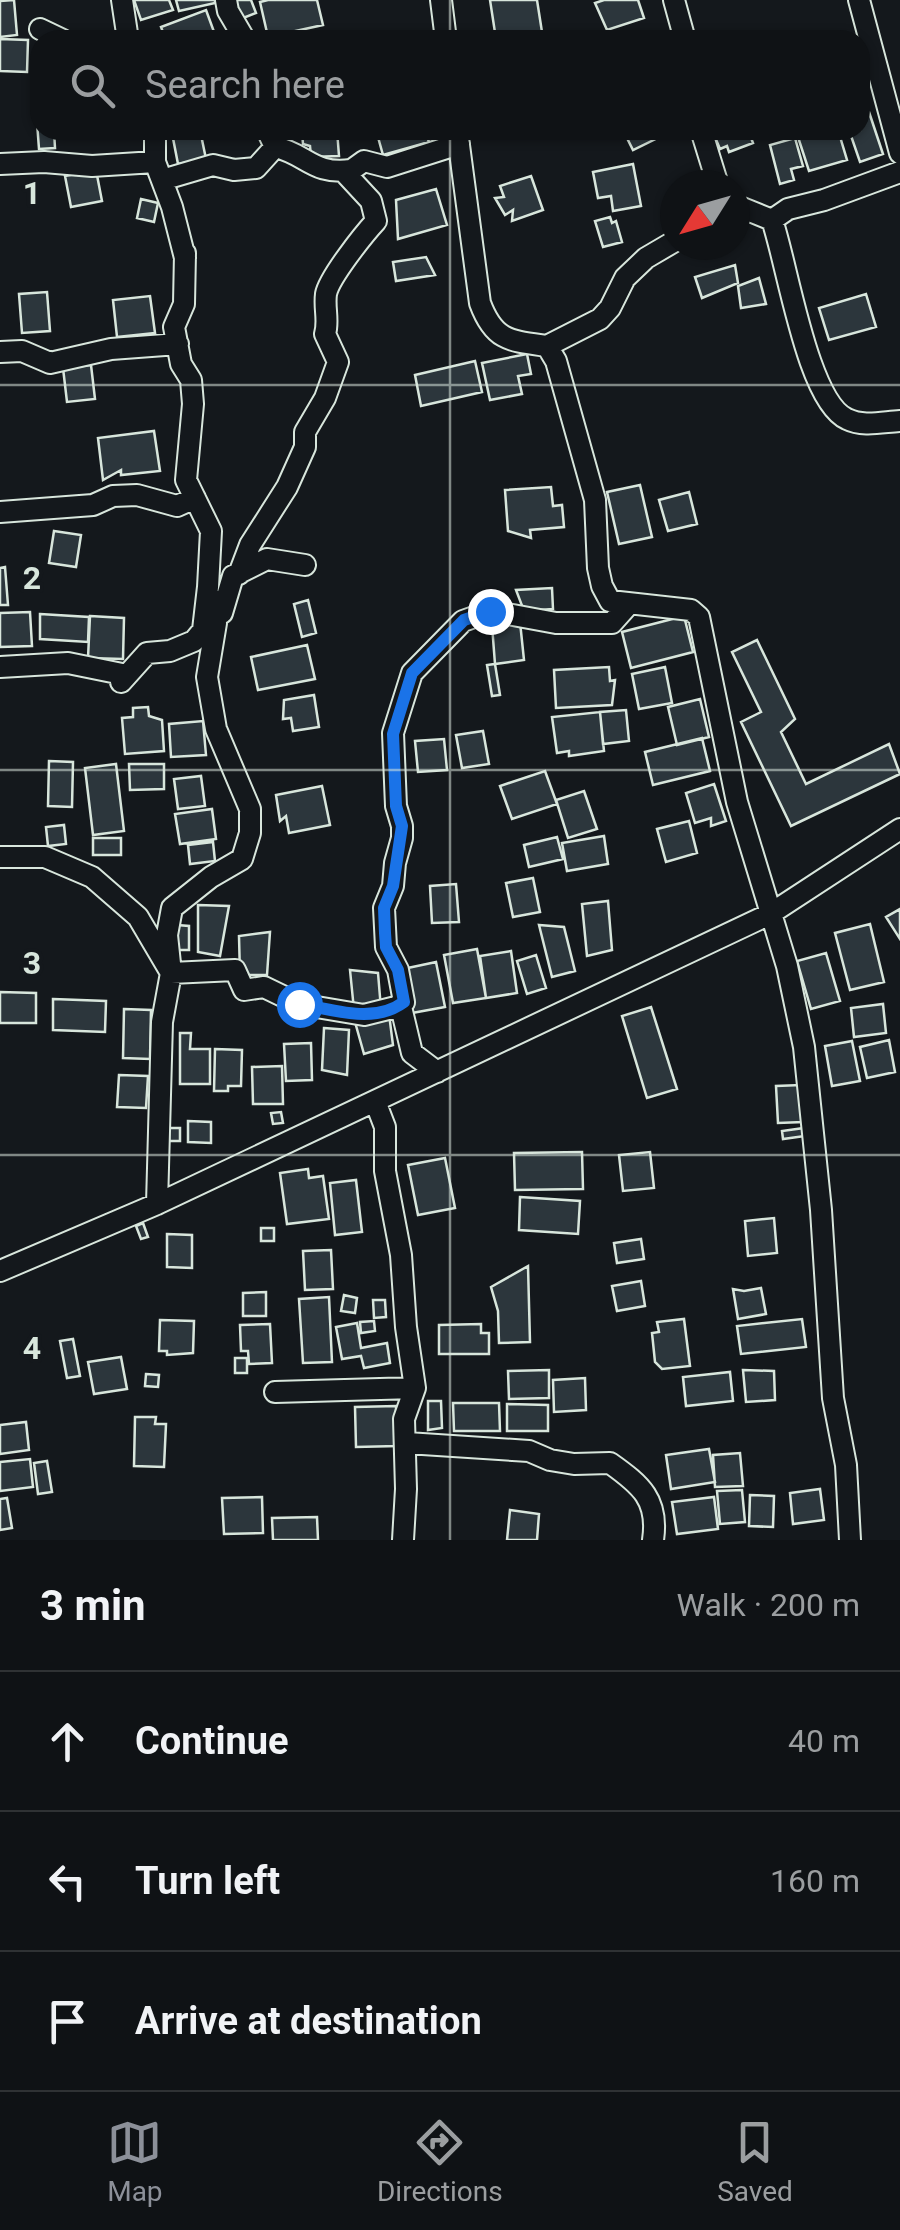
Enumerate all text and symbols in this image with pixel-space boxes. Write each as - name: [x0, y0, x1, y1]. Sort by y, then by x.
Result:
- search box: [30, 30, 870, 140]
- icon: search: [65, 58, 120, 113]
- text: Search here: [145, 63, 345, 107]
- north arrow: [660, 170, 750, 260]
- text: 1: [23, 174, 41, 212]
- text: 2: [23, 559, 41, 597]
- route end: [468, 589, 514, 635]
- text: 3: [23, 944, 41, 982]
- route start: [277, 982, 323, 1028]
- text: 4: [23, 1329, 41, 1367]
- text: 3 min: [40, 1581, 146, 1630]
- text: Walk · 200 m: [677, 1586, 860, 1624]
- icon: ahead: [40, 1714, 95, 1769]
- text: Continue: [135, 1719, 289, 1763]
- text: 40 m: [788, 1722, 860, 1760]
- icon: left: [40, 1854, 95, 1909]
- text: Turn left: [135, 1859, 280, 1903]
- text: 160 m: [770, 1862, 860, 1900]
- icon: arrive: [40, 1994, 95, 2049]
- text: Arrive at destination: [135, 1999, 482, 2043]
- tab: Map: [107, 2115, 163, 2208]
- tab: Directions: [377, 2115, 503, 2208]
- tab: Saved: [717, 2115, 793, 2208]

